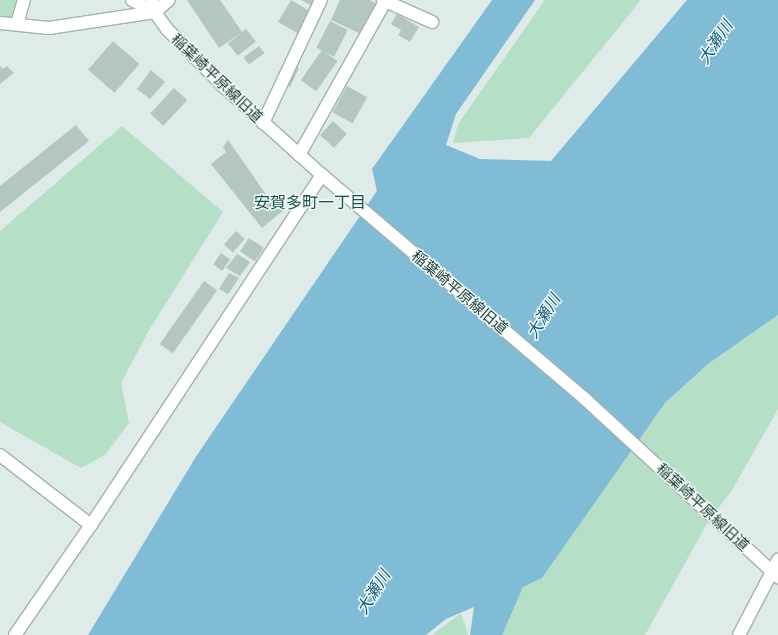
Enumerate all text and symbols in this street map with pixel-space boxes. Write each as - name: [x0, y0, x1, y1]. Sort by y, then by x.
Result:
- water label: 大瀬川: [694, 17, 736, 67]
- street label: 稲葉崎平原線旧道: [168, 30, 266, 126]
- district label: 安賀多町一丁目: [254, 192, 366, 212]
- street label: 稲葉崎平原線旧道: [408, 247, 512, 337]
- water label: 大瀬川: [522, 291, 564, 341]
- street label: 稲葉崎平原線旧道: [653, 459, 753, 555]
- water label: 大瀬川: [352, 567, 394, 617]

